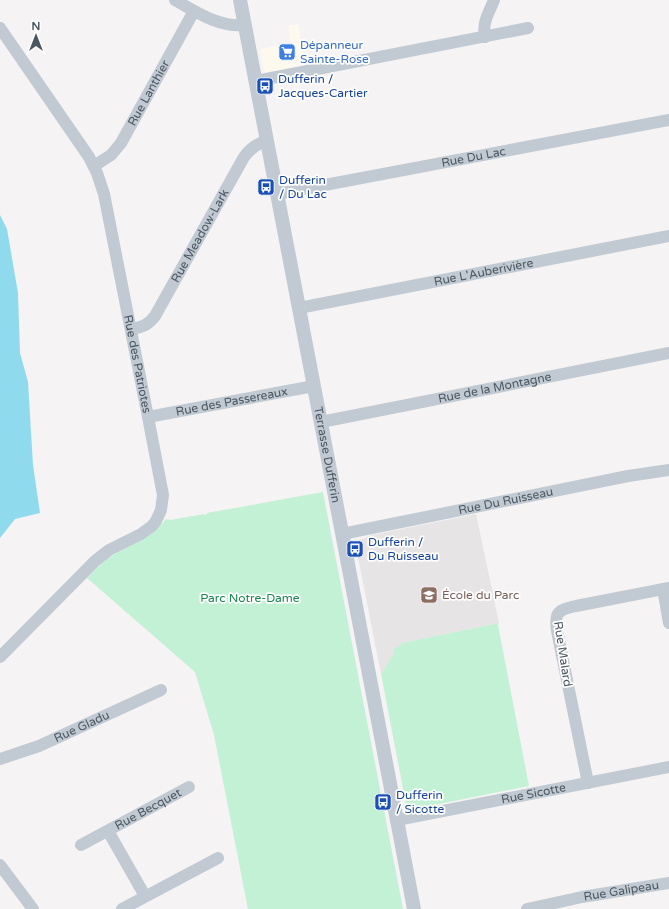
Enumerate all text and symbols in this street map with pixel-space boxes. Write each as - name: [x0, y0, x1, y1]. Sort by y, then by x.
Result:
- north arrow: [16, 16, 56, 56]
- text: N: [32, 20, 40, 33]
- place label: Dépanneur Sainte-Rose: [300, 38, 369, 66]
- supermarket icon: Dépanneur Sainte-Rose: [277, 42, 297, 62]
- street label: Rue Lanthier: [125, 57, 173, 128]
- place label: Dufferin / Jacques-Cartier: [278, 72, 368, 100]
- bus stop icon: Dufferin / Jacques-Cartier: [255, 76, 275, 96]
- street label: Rue Du Lac: [440, 144, 507, 170]
- place label: Dufferin / Du Lac: [279, 173, 327, 201]
- bus stop icon: Dufferin / Du Lac: [256, 177, 276, 197]
- street label: Rue Meadow-Lark: [168, 186, 232, 285]
- street label: Rue L'Auberivière: [433, 256, 535, 289]
- street label: Rue des Patriotes: [121, 314, 154, 415]
- street label: Rue de la Montagne: [437, 369, 553, 406]
- street label: Rue des Passereaux: [175, 384, 289, 419]
- street label: Terrasse Dufferin: [311, 405, 343, 504]
- street label: Rue Du Ruisseau: [457, 484, 554, 517]
- place label: Dufferin / Du Ruisseau: [368, 535, 439, 563]
- bus stop icon: Dufferin / Du Ruisseau: [345, 539, 365, 559]
- school or university icon: École du Parc: [419, 585, 439, 605]
- place label: École du Parc: [442, 588, 519, 602]
- park label: Parc Notre-Dame: [200, 591, 300, 605]
- street label: Rue Malard: [551, 620, 575, 688]
- street label: Rue Gladu: [52, 708, 112, 745]
- street label: Rue Sicotte: [500, 780, 567, 807]
- street label: Rue Becquet: [112, 785, 184, 833]
- place label: Dufferin / Sicotte: [396, 788, 444, 816]
- bus stop icon: Dufferin / Sicotte: [373, 792, 393, 812]
- street label: Rue Galipeau: [583, 878, 660, 904]

